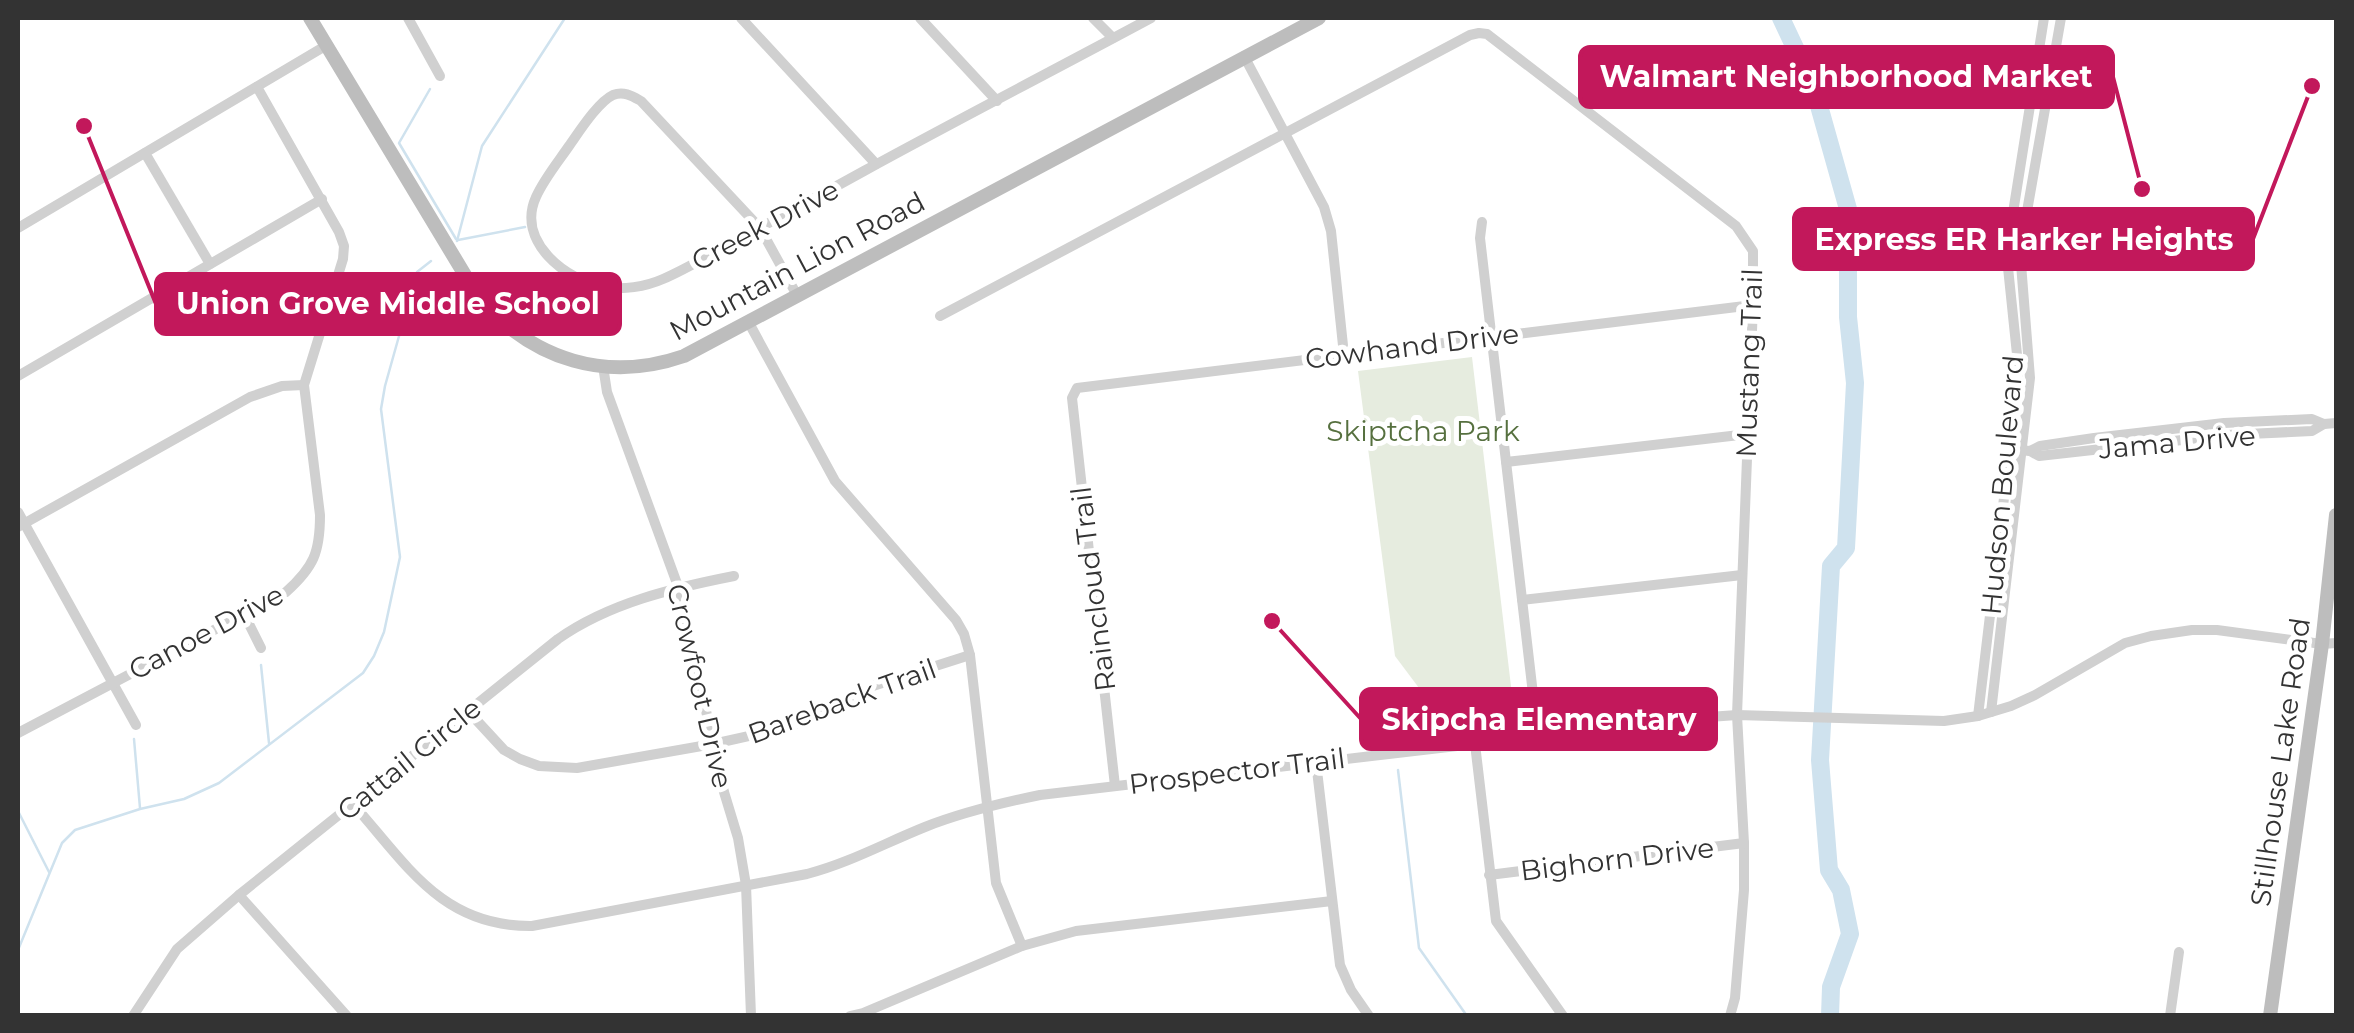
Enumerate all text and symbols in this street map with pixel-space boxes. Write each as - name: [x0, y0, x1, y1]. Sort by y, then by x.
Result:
- callout: Walmart Neighborhood Market: [1580, 47, 2113, 107]
- text: Walmart Neighborhood Market: [1599, 58, 2093, 95]
- street label: Creek Drive: [686, 172, 844, 278]
- street label: Mountain Lion Road: [664, 184, 930, 348]
- callout: Express ER Harker Heights: [1794, 209, 2253, 269]
- text: Express ER Harker Heights: [1815, 221, 2234, 258]
- street label: Mustang Trail: [1729, 268, 1769, 458]
- callout: Union Grove Middle School: [156, 274, 620, 334]
- text: Union Grove Middle School: [176, 285, 600, 322]
- street label: Cowhand Drive: [1303, 316, 1521, 376]
- street label: Hudson Boulevard: [1974, 354, 2030, 616]
- park label: Skiptcha Park: [1326, 414, 1520, 448]
- street label: Jama Drive: [2096, 418, 2257, 466]
- street label: Raincloud Trail: [1064, 485, 1122, 693]
- street label: Canoe Drive: [123, 577, 289, 687]
- street label: Crowfoot Drive: [660, 580, 740, 792]
- street label: Stillhouse Lake Road: [2243, 616, 2317, 908]
- street label: Bareback Trail: [743, 651, 941, 751]
- callout: Skipcha Elementary: [1361, 689, 1716, 749]
- street label: Cattail Circle: [330, 691, 488, 827]
- text: Skipcha Elementary: [1381, 701, 1698, 738]
- street label: Prospector Trail: [1127, 741, 1347, 801]
- street label: Bighorn Drive: [1518, 830, 1716, 888]

